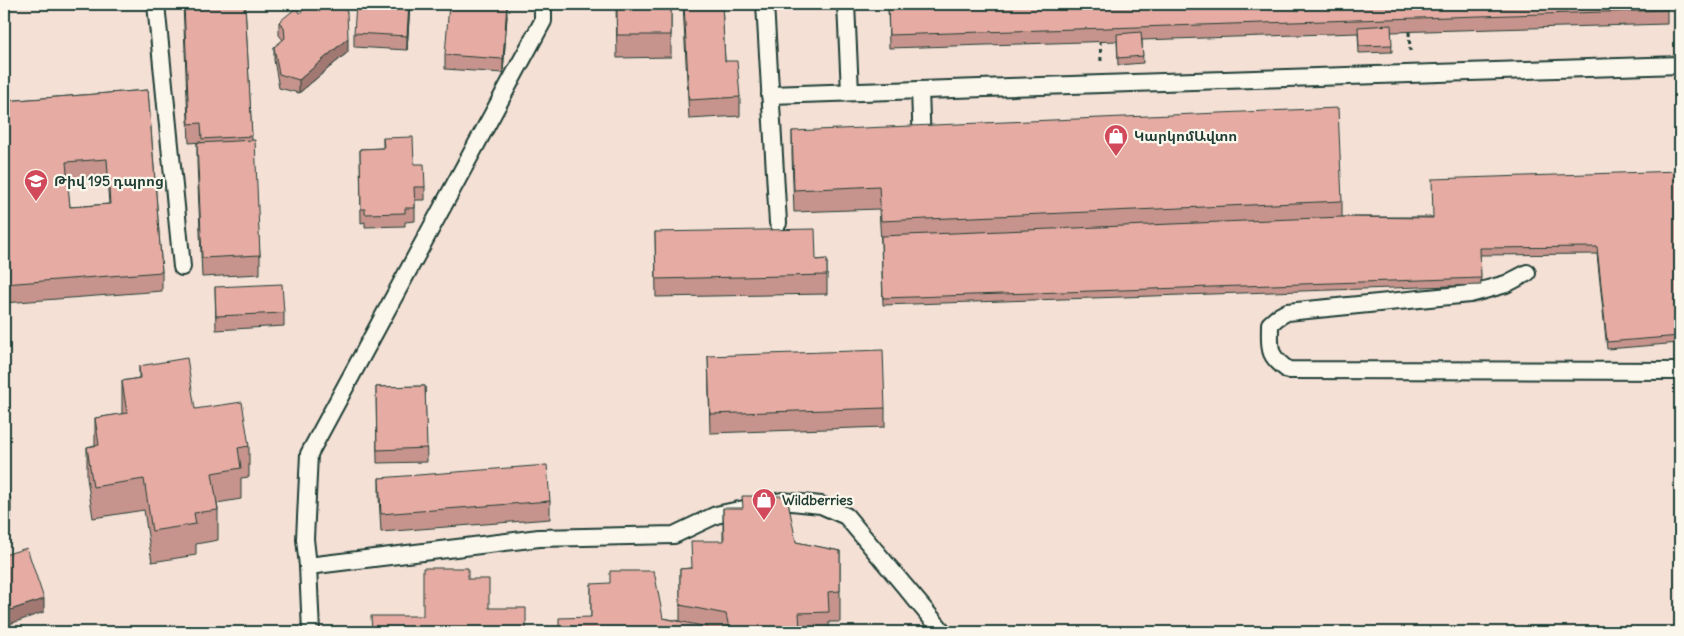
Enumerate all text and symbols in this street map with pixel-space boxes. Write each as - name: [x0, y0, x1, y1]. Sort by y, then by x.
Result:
- shop icon: ԿարկոմԱվտո: [1103, 123, 1129, 157]
- place label: ԿարկոմԱվտո: [1134, 127, 1237, 145]
- school or university icon: Թիվ 195 դպրոց: [23, 168, 49, 202]
- place label: Թիվ 195 դպրոց: [54, 172, 164, 190]
- shop icon: Wildberries: [751, 487, 777, 521]
- place label: Wildberries: [782, 491, 854, 509]

